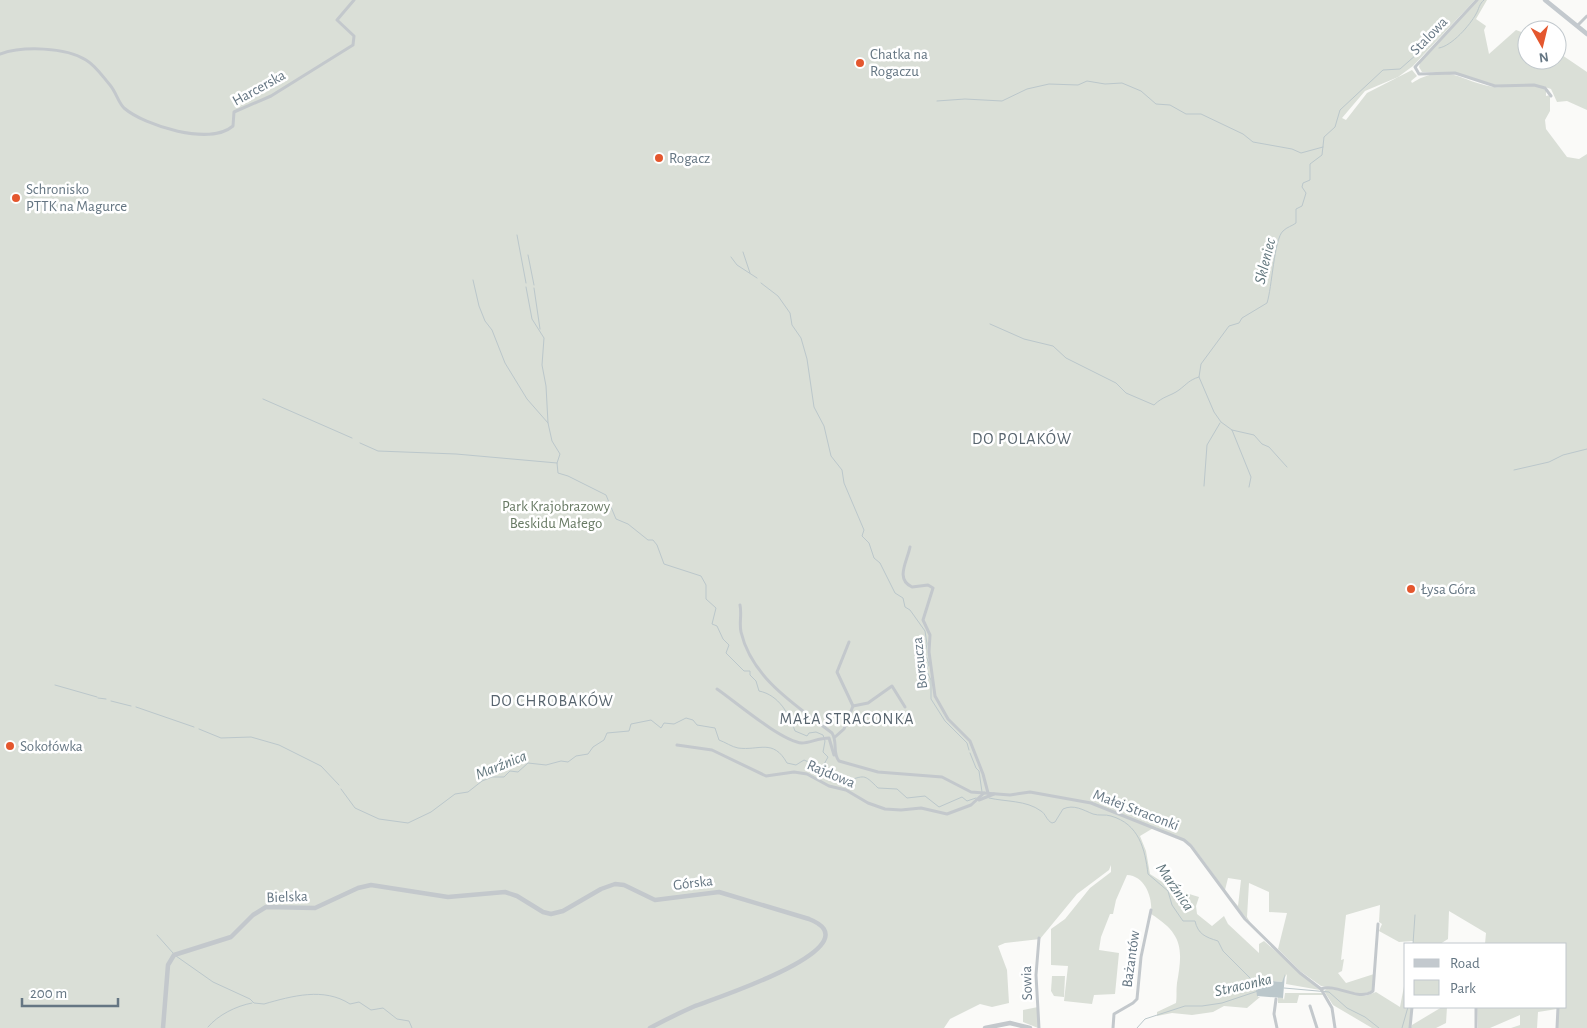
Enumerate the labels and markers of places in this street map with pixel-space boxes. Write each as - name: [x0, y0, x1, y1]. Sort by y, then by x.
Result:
- place label: Chatka na Rogaczu: [870, 47, 928, 79]
- marker: Chatka na Rogaczu: [854, 57, 866, 69]
- place label: Rogacz: [669, 151, 710, 166]
- marker: Rogacz: [653, 152, 665, 164]
- place label: Schronisko PTTK na Magurce: [26, 182, 127, 214]
- marker: Schronisko PTTK na Magurce: [10, 192, 22, 204]
- place label: Łysa Góra: [1421, 582, 1476, 597]
- marker: Łysa Góra: [1405, 583, 1417, 595]
- place label: Sokołówka: [20, 739, 83, 754]
- marker: Sokołówka: [4, 740, 16, 752]

